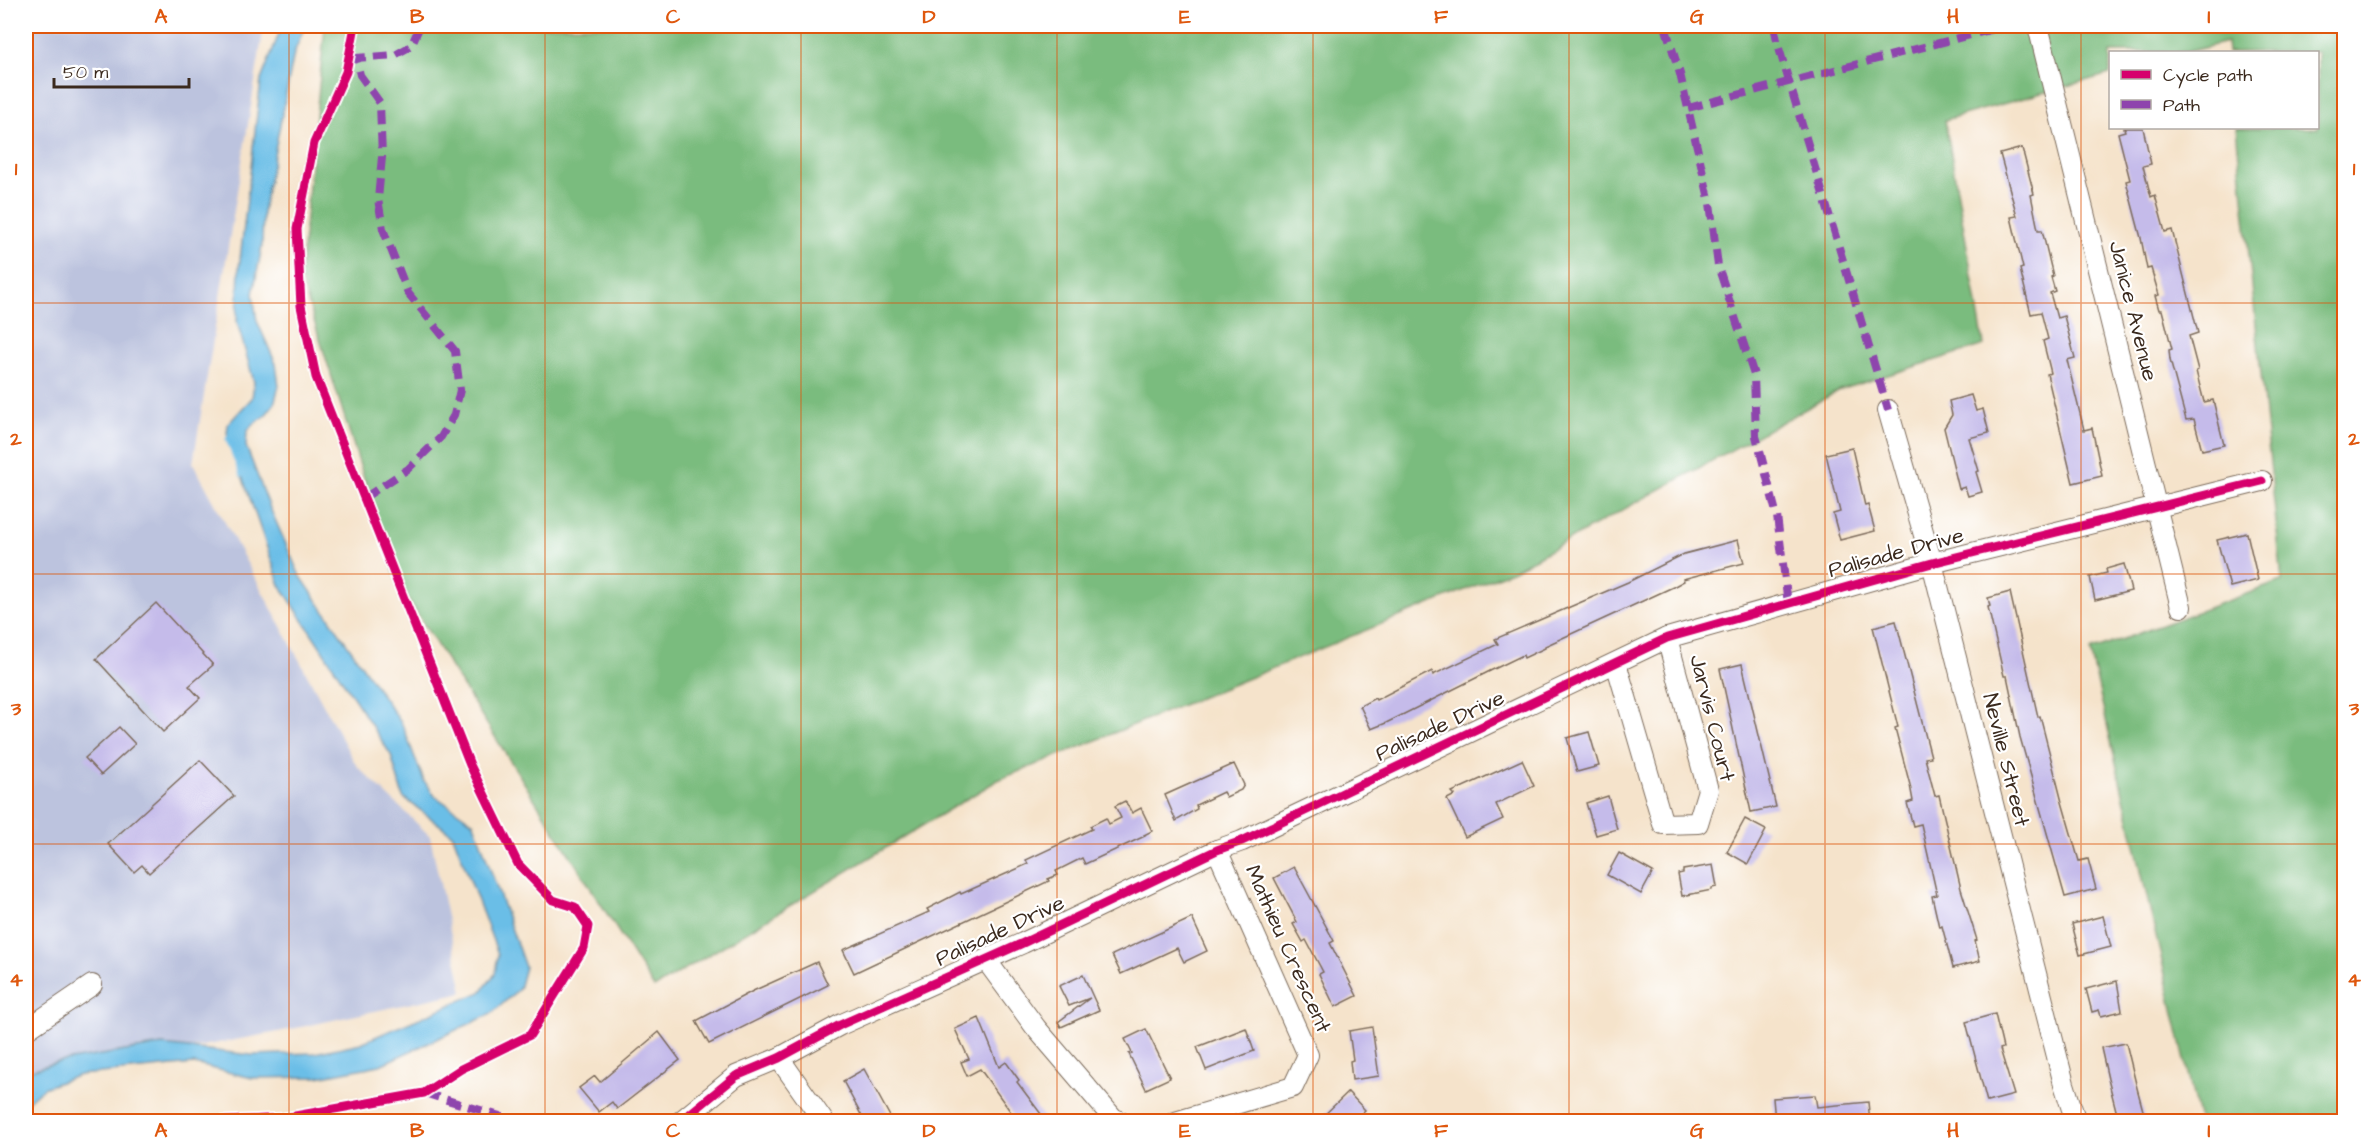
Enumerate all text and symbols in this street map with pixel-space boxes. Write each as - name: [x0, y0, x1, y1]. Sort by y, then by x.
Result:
- text: A: [155, 3, 168, 31]
- text: B: [410, 3, 425, 31]
- text: C: [666, 3, 681, 31]
- text: D: [923, 3, 936, 31]
- text: E: [1179, 3, 1191, 31]
- text: F: [1434, 3, 1449, 31]
- text: G: [1690, 3, 1704, 31]
- text: H: [1947, 3, 1959, 31]
- text: I: [2207, 3, 2211, 31]
- scale bar: [54, 51, 189, 89]
- legend: [2109, 51, 2319, 129]
- text: 50 m: [63, 60, 108, 85]
- text: Cycle path: [2163, 63, 2252, 89]
- text: Path: [2163, 93, 2200, 118]
- text: 1: [15, 155, 18, 183]
- text: 1: [2353, 155, 2356, 183]
- street label: Janice Avenue: [2101, 238, 2165, 384]
- text: 2: [9, 425, 22, 453]
- text: 2: [2347, 425, 2360, 453]
- street label: Palisade Drive: [1825, 520, 1967, 586]
- street label: Jarvis Court: [1681, 651, 1743, 785]
- street label: Palisade Drive: [1370, 682, 1510, 769]
- street label: Neville Street: [1975, 690, 2038, 830]
- text: 3: [10, 695, 22, 723]
- text: 3: [2348, 695, 2360, 723]
- street label: Mathieu Crescent: [1237, 860, 1339, 1038]
- street label: Palisade Drive: [930, 887, 1070, 974]
- text: 4: [9, 966, 23, 994]
- text: 4: [2347, 966, 2361, 994]
- text: A: [155, 1117, 168, 1145]
- text: B: [410, 1117, 425, 1145]
- text: C: [666, 1117, 681, 1145]
- text: D: [923, 1117, 936, 1145]
- text: E: [1179, 1117, 1191, 1145]
- text: F: [1434, 1117, 1449, 1145]
- text: G: [1690, 1117, 1704, 1145]
- text: H: [1947, 1117, 1959, 1145]
- text: I: [2207, 1117, 2211, 1145]

